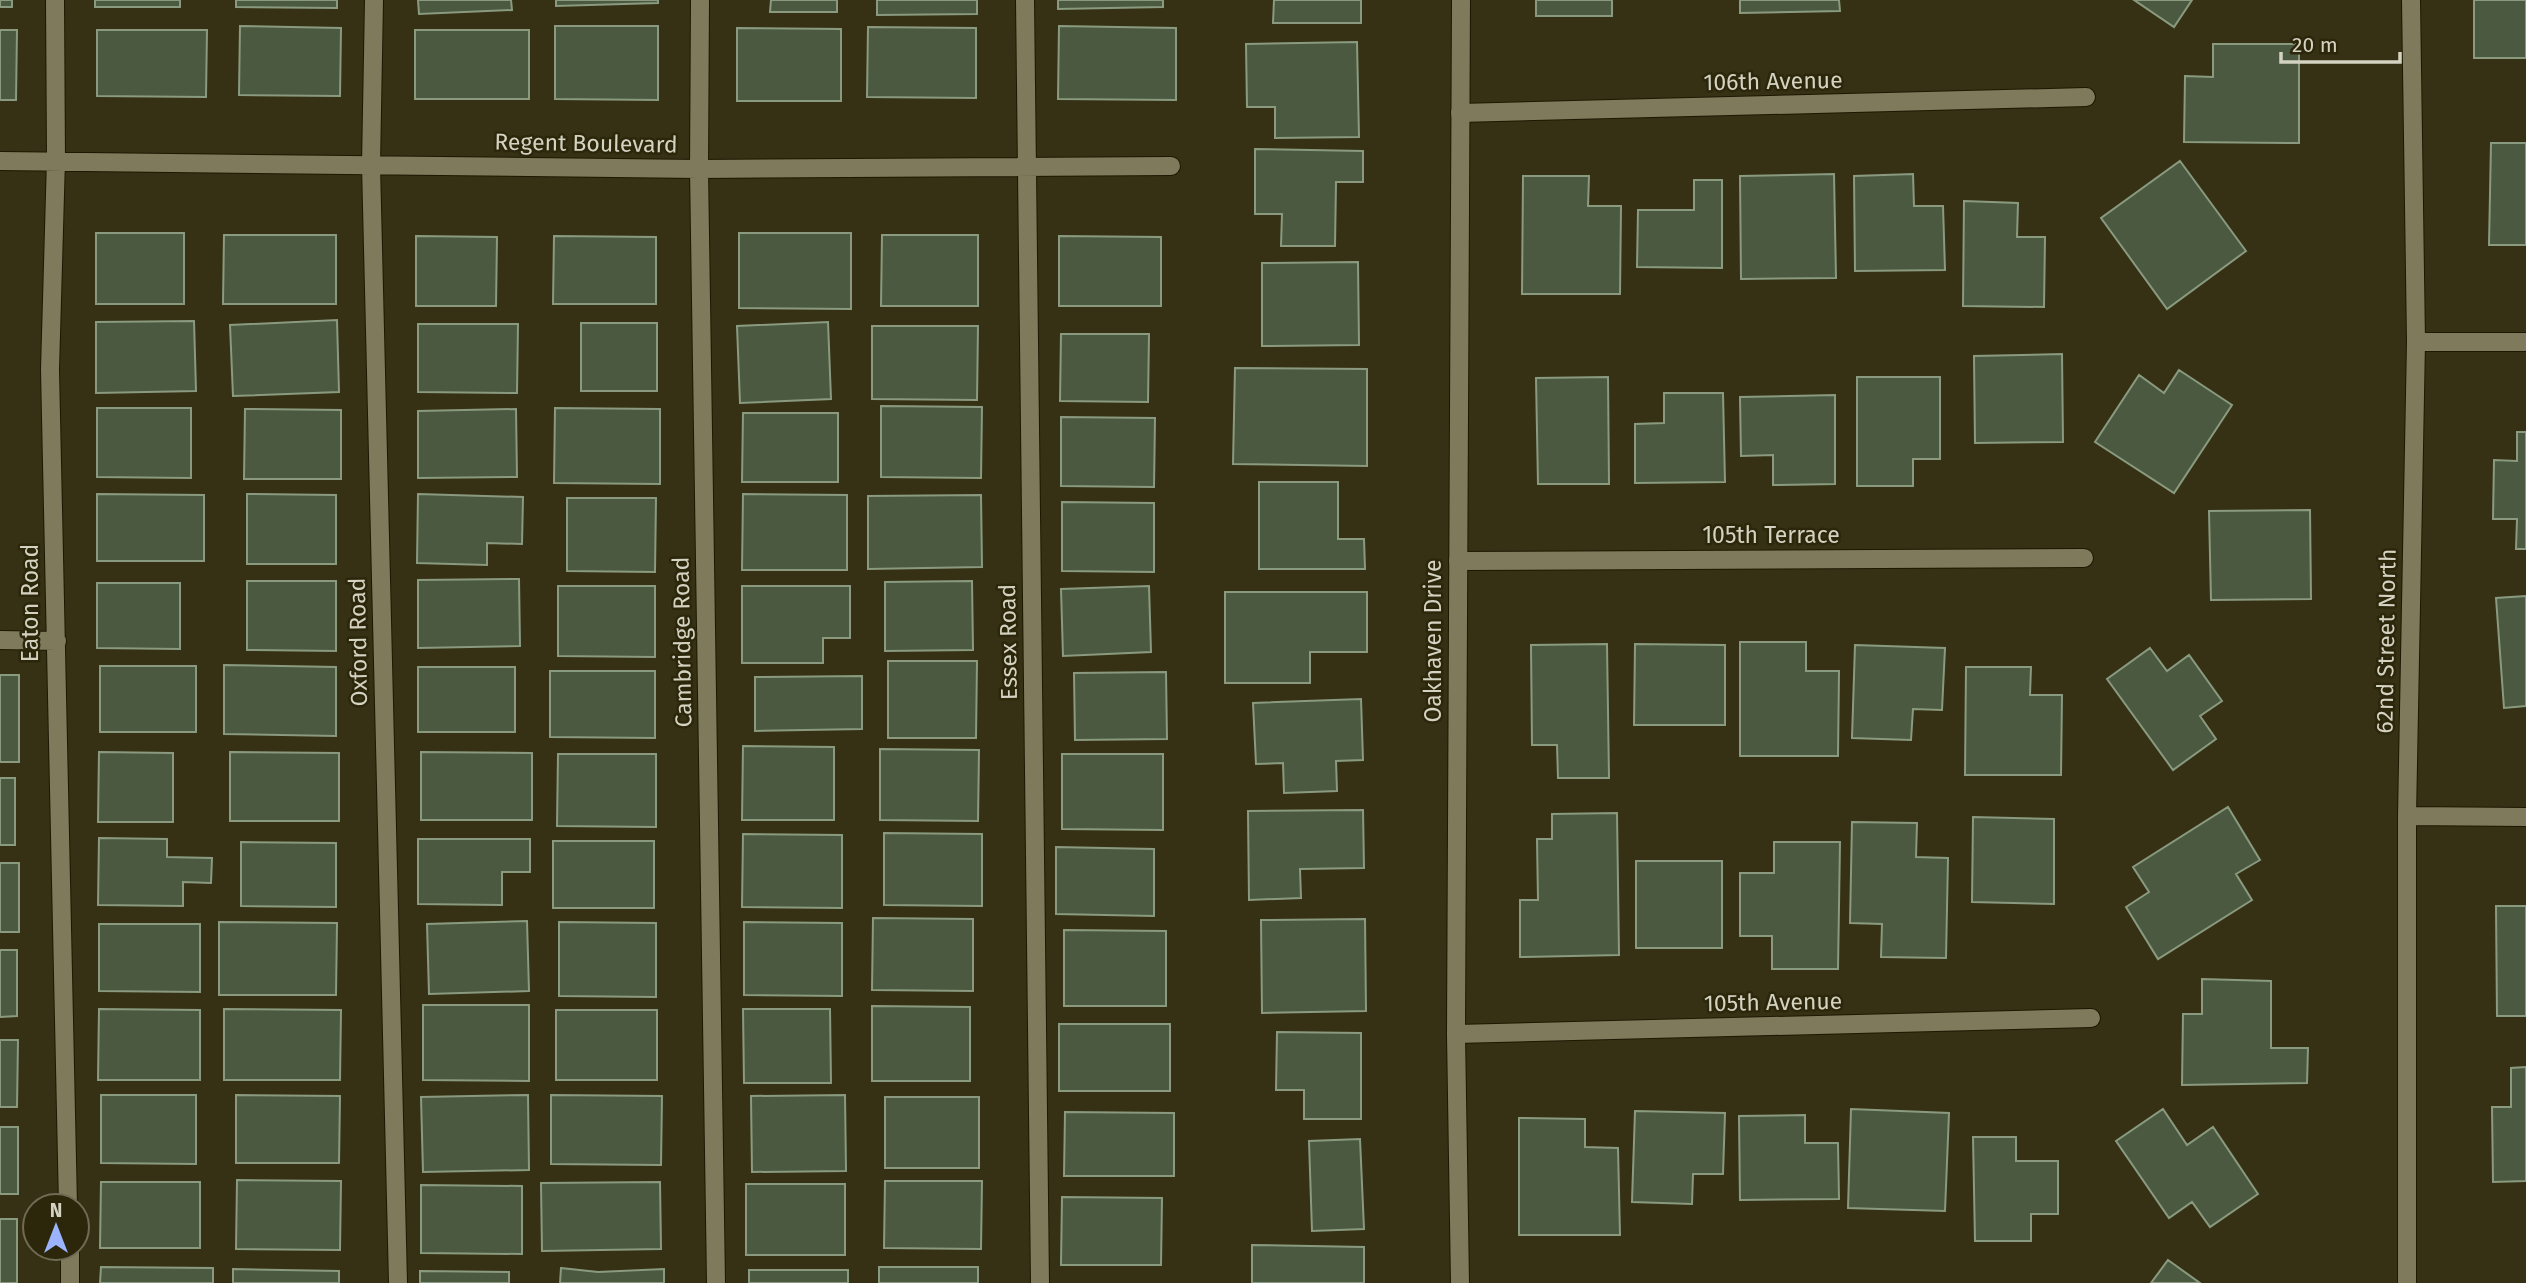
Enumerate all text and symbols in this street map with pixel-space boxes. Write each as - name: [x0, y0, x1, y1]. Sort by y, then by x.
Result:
- scale bar: [2281, 21, 2400, 65]
- text: 20 m: [2292, 32, 2338, 58]
- street label: 106th Avenue: [1703, 66, 1843, 96]
- street label: Regent Boulevard: [494, 127, 678, 159]
- street label: 105th Terrace: [1702, 521, 1840, 549]
- street label: Eaton Road: [16, 544, 44, 662]
- street label: 62nd Street North: [2370, 548, 2402, 734]
- street label: Cambridge Road: [667, 556, 697, 728]
- street label: Oakhaven Drive: [1419, 560, 1447, 722]
- street label: Oxford Road: [343, 577, 373, 707]
- street label: Essex Road: [993, 584, 1023, 700]
- street label: 105th Avenue: [1704, 987, 1842, 1017]
- north arrow: [21, 1192, 91, 1262]
- text: N: [50, 1199, 62, 1222]

